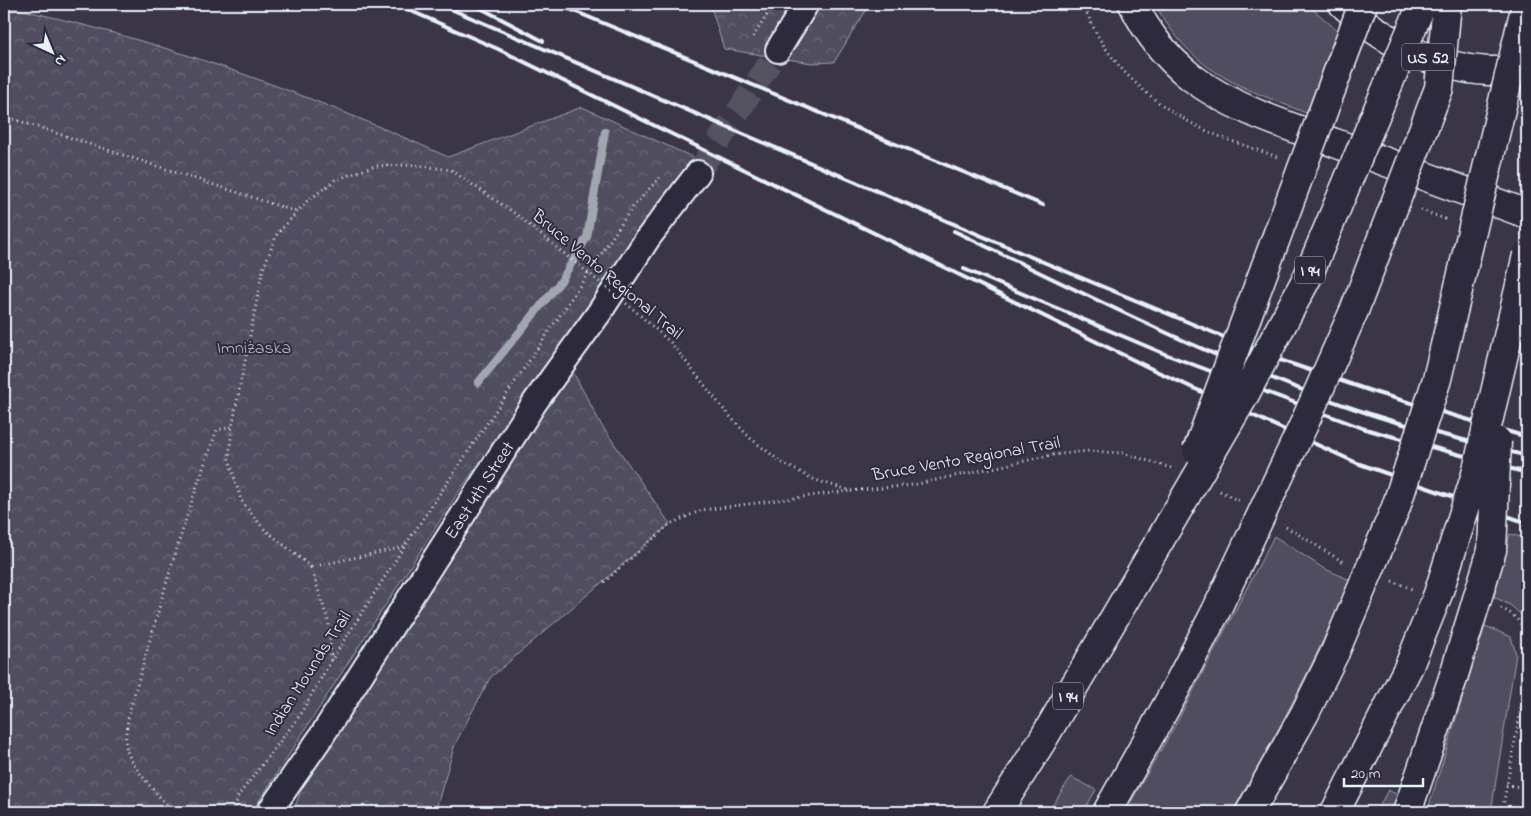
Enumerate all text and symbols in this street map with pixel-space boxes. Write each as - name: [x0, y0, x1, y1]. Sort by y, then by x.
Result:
- north arrow: [28, 28, 78, 78]
- road number: US 52: [1402, 44, 1454, 70]
- text: N: [49, 49, 71, 71]
- street label: Bruce Vento Regional Trail: [524, 204, 688, 347]
- road number: I 94: [1295, 256, 1325, 284]
- park label: Imniżaska: [217, 336, 291, 362]
- street label: Bruce Vento Regional Trail: [869, 431, 1063, 490]
- street label: East 4th Street: [439, 437, 522, 545]
- street label: Indian Mounds Trail: [258, 606, 359, 742]
- road number: I 94: [1053, 682, 1083, 709]
- scale bar: [1344, 756, 1422, 788]
- text: 20 m: [1351, 763, 1381, 785]

